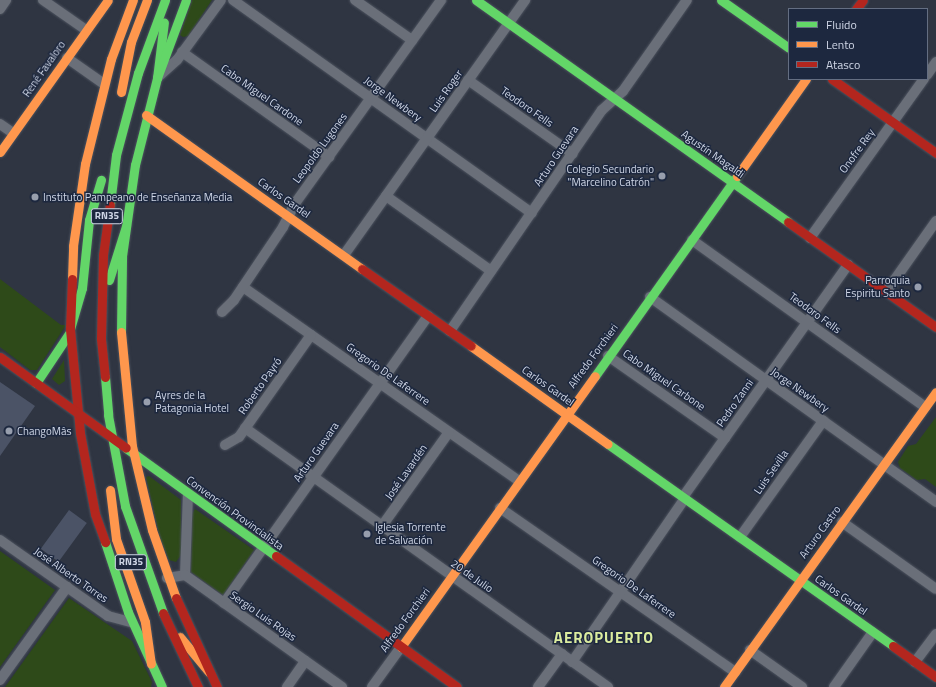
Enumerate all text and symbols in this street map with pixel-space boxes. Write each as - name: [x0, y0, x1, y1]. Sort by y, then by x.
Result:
- legend: [788, 8, 928, 80]
- text: Fluido: [826, 15, 857, 34]
- text: Lento: [826, 35, 855, 54]
- street label: René Favaloro: [20, 38, 68, 100]
- text: Atasco: [826, 55, 860, 74]
- street label: Cabo Miguel Cardone: [218, 62, 306, 128]
- street label: Luis Roger: [427, 67, 465, 115]
- street label: Jorge Newbery: [362, 74, 424, 124]
- street label: Teodoro Fells: [498, 84, 556, 130]
- street label: Leopoldo Lugones: [290, 110, 350, 186]
- street label: Arturo Guevara: [531, 123, 581, 189]
- street label: Onofre Rey: [836, 126, 878, 176]
- street label: Agustín Magaldi: [679, 127, 747, 181]
- place label: Colegio Secundario "Marcelino Catrón": [567, 163, 654, 189]
- marker: Colegio Secundario "Marcelino Catrón": [657, 171, 667, 181]
- street label: Carlos Gardel: [255, 175, 313, 221]
- place label: Instituto Pampeano de Enseñanza Media: [43, 190, 232, 204]
- marker: Instituto Pampeano de Enseñanza Media: [30, 192, 40, 202]
- road number: RN35: [90, 208, 124, 224]
- place label: Parroquia Espiritu Santo: [845, 274, 910, 300]
- marker: Parroquia Espiritu Santo: [913, 282, 923, 292]
- street label: Teodoro Fells: [786, 290, 844, 336]
- street label: Alfredo Forchieri: [565, 321, 621, 391]
- street label: Gregorio De Laferrere: [344, 340, 432, 408]
- street label: Cabo Miguel Carbone: [620, 347, 708, 413]
- street label: Roberto Payró: [236, 355, 284, 417]
- street label: Carlos Gardel: [519, 363, 577, 409]
- street label: Jorge Newbery: [768, 365, 832, 415]
- street label: Pedro Zanni: [714, 377, 756, 429]
- place label: Ayres de la Patagonia Hotel: [155, 389, 229, 415]
- marker: Ayres de la Patagonia Hotel: [142, 397, 152, 407]
- street label: Arturo Guevara: [290, 420, 342, 484]
- place label: ChangoMâs: [17, 424, 72, 438]
- marker: ChangoMâs: [4, 426, 14, 436]
- street label: José Lavardén: [382, 442, 430, 502]
- street label: Luis Sevilla: [751, 447, 791, 497]
- street label: Convención Provincialista: [184, 473, 286, 553]
- street label: Arturo Castro: [796, 503, 844, 561]
- place label: Iglesia Torrente de Salvación: [375, 521, 446, 547]
- marker: Iglesia Torrente de Salvación: [362, 529, 372, 539]
- street label: José Alberto Torres: [32, 545, 110, 605]
- street label: Gregorio De Laferrere: [590, 553, 678, 621]
- road number: RN35: [114, 554, 148, 570]
- street label: 20 de Julio: [448, 557, 496, 595]
- street label: Carlos Gardel: [812, 572, 870, 618]
- street label: Alfredo Forchieri: [377, 585, 433, 655]
- street label: Sergio Luis Rojas: [227, 588, 299, 644]
- district label: AEROPUERTO: [554, 629, 654, 647]

